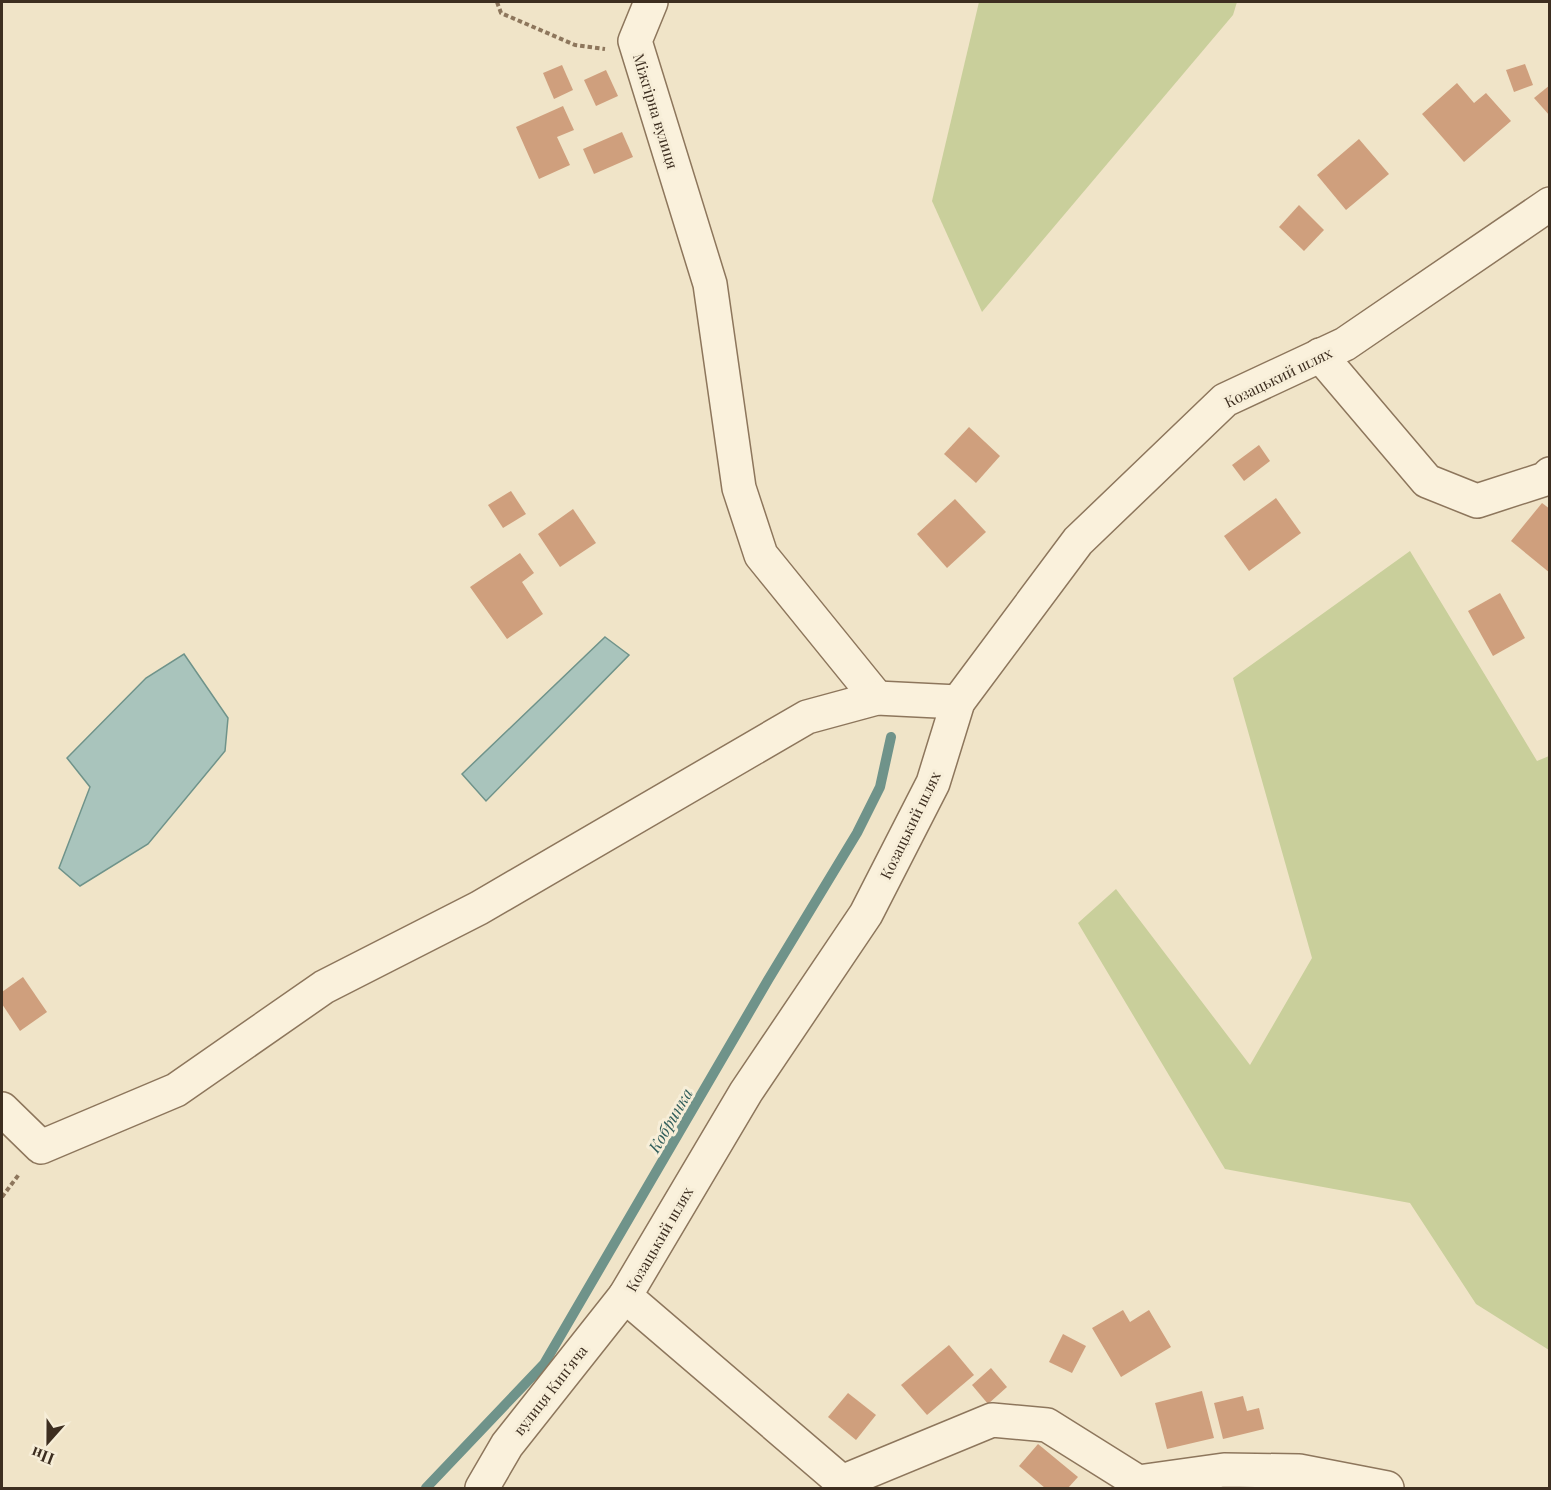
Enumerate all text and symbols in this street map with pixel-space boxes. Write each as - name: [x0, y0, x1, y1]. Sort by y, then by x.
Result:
- street label: Міжгірна вулиця: [629, 51, 683, 171]
- street label: Козацький шлях: [1221, 342, 1335, 412]
- street label: Козацький шлях: [875, 768, 945, 882]
- water label: Кобринка: [643, 1084, 697, 1157]
- street label: Козацький шлях: [621, 1183, 697, 1295]
- street label: вулиця Кипʼяча: [509, 1340, 592, 1439]
- north arrow: [18, 1412, 78, 1472]
- text: Пн: [28, 1443, 57, 1470]

